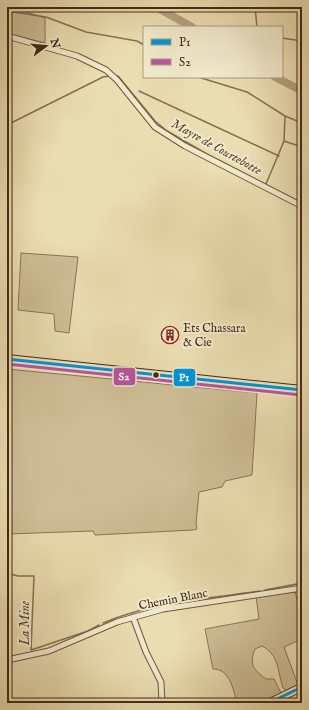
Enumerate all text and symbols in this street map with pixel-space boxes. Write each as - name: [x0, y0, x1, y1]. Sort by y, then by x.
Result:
- north arrow: [26, 26, 66, 66]
- legend: [143, 26, 283, 78]
- text: P1: [179, 35, 190, 50]
- text: N: [46, 36, 63, 50]
- text: S2: [179, 55, 191, 70]
- water label: Mayre de Courtebotte: [168, 115, 265, 180]
- place label: Ets Chassara & Cie: [183, 321, 246, 350]
- building icon: Ets Chassara & Cie: [160, 325, 180, 345]
- line badge: S2: [113, 367, 136, 386]
- line badge: P1: [173, 368, 196, 387]
- text: S2: [119, 370, 130, 384]
- unlabelled marker: [151, 370, 161, 380]
- text: P1: [179, 371, 189, 385]
- street label: Chemin Blanc: [137, 585, 209, 614]
- water label: La Mine: [17, 600, 34, 646]

